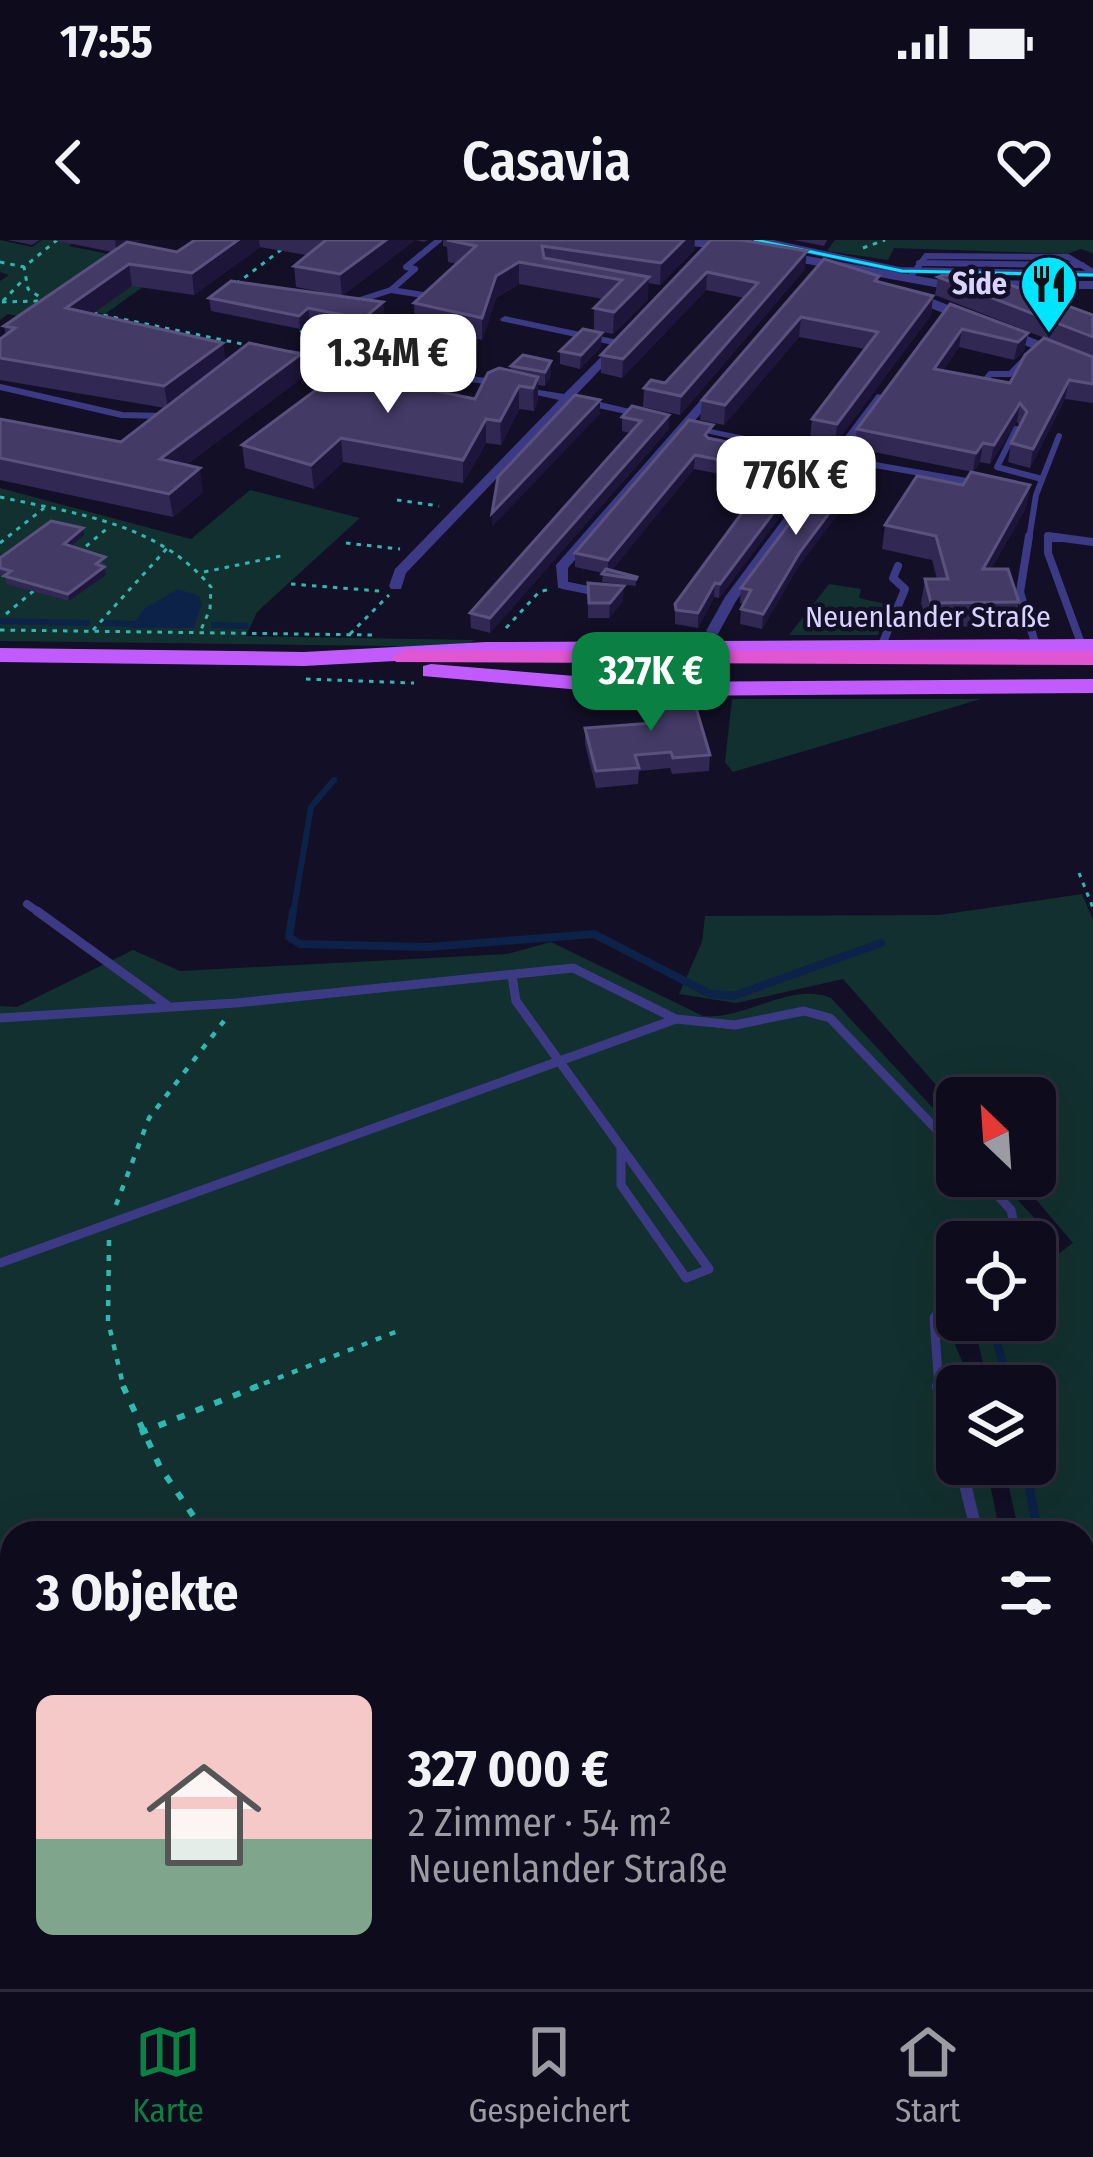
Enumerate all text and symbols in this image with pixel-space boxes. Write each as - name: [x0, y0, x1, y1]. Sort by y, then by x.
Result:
- text: 17:55: [60, 15, 153, 69]
- icon: back: [36, 129, 102, 195]
- icon: heart: [991, 129, 1057, 195]
- text: Casavia: [462, 130, 631, 194]
- restaurant icon: Side: [1018, 253, 1080, 335]
- place label: Side: [952, 266, 1007, 302]
- pin: 1.34M €: [277, 314, 499, 416]
- text: 1.34M €: [327, 330, 449, 376]
- pin: 776K €: [698, 436, 894, 538]
- text: 776K €: [744, 452, 848, 498]
- street label: Neuenlander Straße: [805, 599, 1051, 635]
- pin: 327K €: [553, 632, 749, 734]
- text: 327K €: [599, 648, 703, 694]
- north arrow: [936, 1077, 1056, 1197]
- map controls: [936, 1077, 1056, 1485]
- button: locate: [936, 1221, 1056, 1341]
- button: layers: [936, 1365, 1056, 1485]
- icon: filters: [993, 1560, 1059, 1626]
- text: 3 Objekte: [36, 1562, 238, 1624]
- text: 327 000 €: [408, 1738, 609, 1800]
- icon: home: [132, 1743, 276, 1887]
- text: 2 Zimmer · 54 m²: [408, 1800, 672, 1846]
- text: Neuenlander Straße: [408, 1846, 728, 1892]
- tab: Karte: [132, 2019, 204, 2131]
- tab: Gespeichert: [468, 2019, 630, 2131]
- tab: Start: [895, 2019, 961, 2131]

